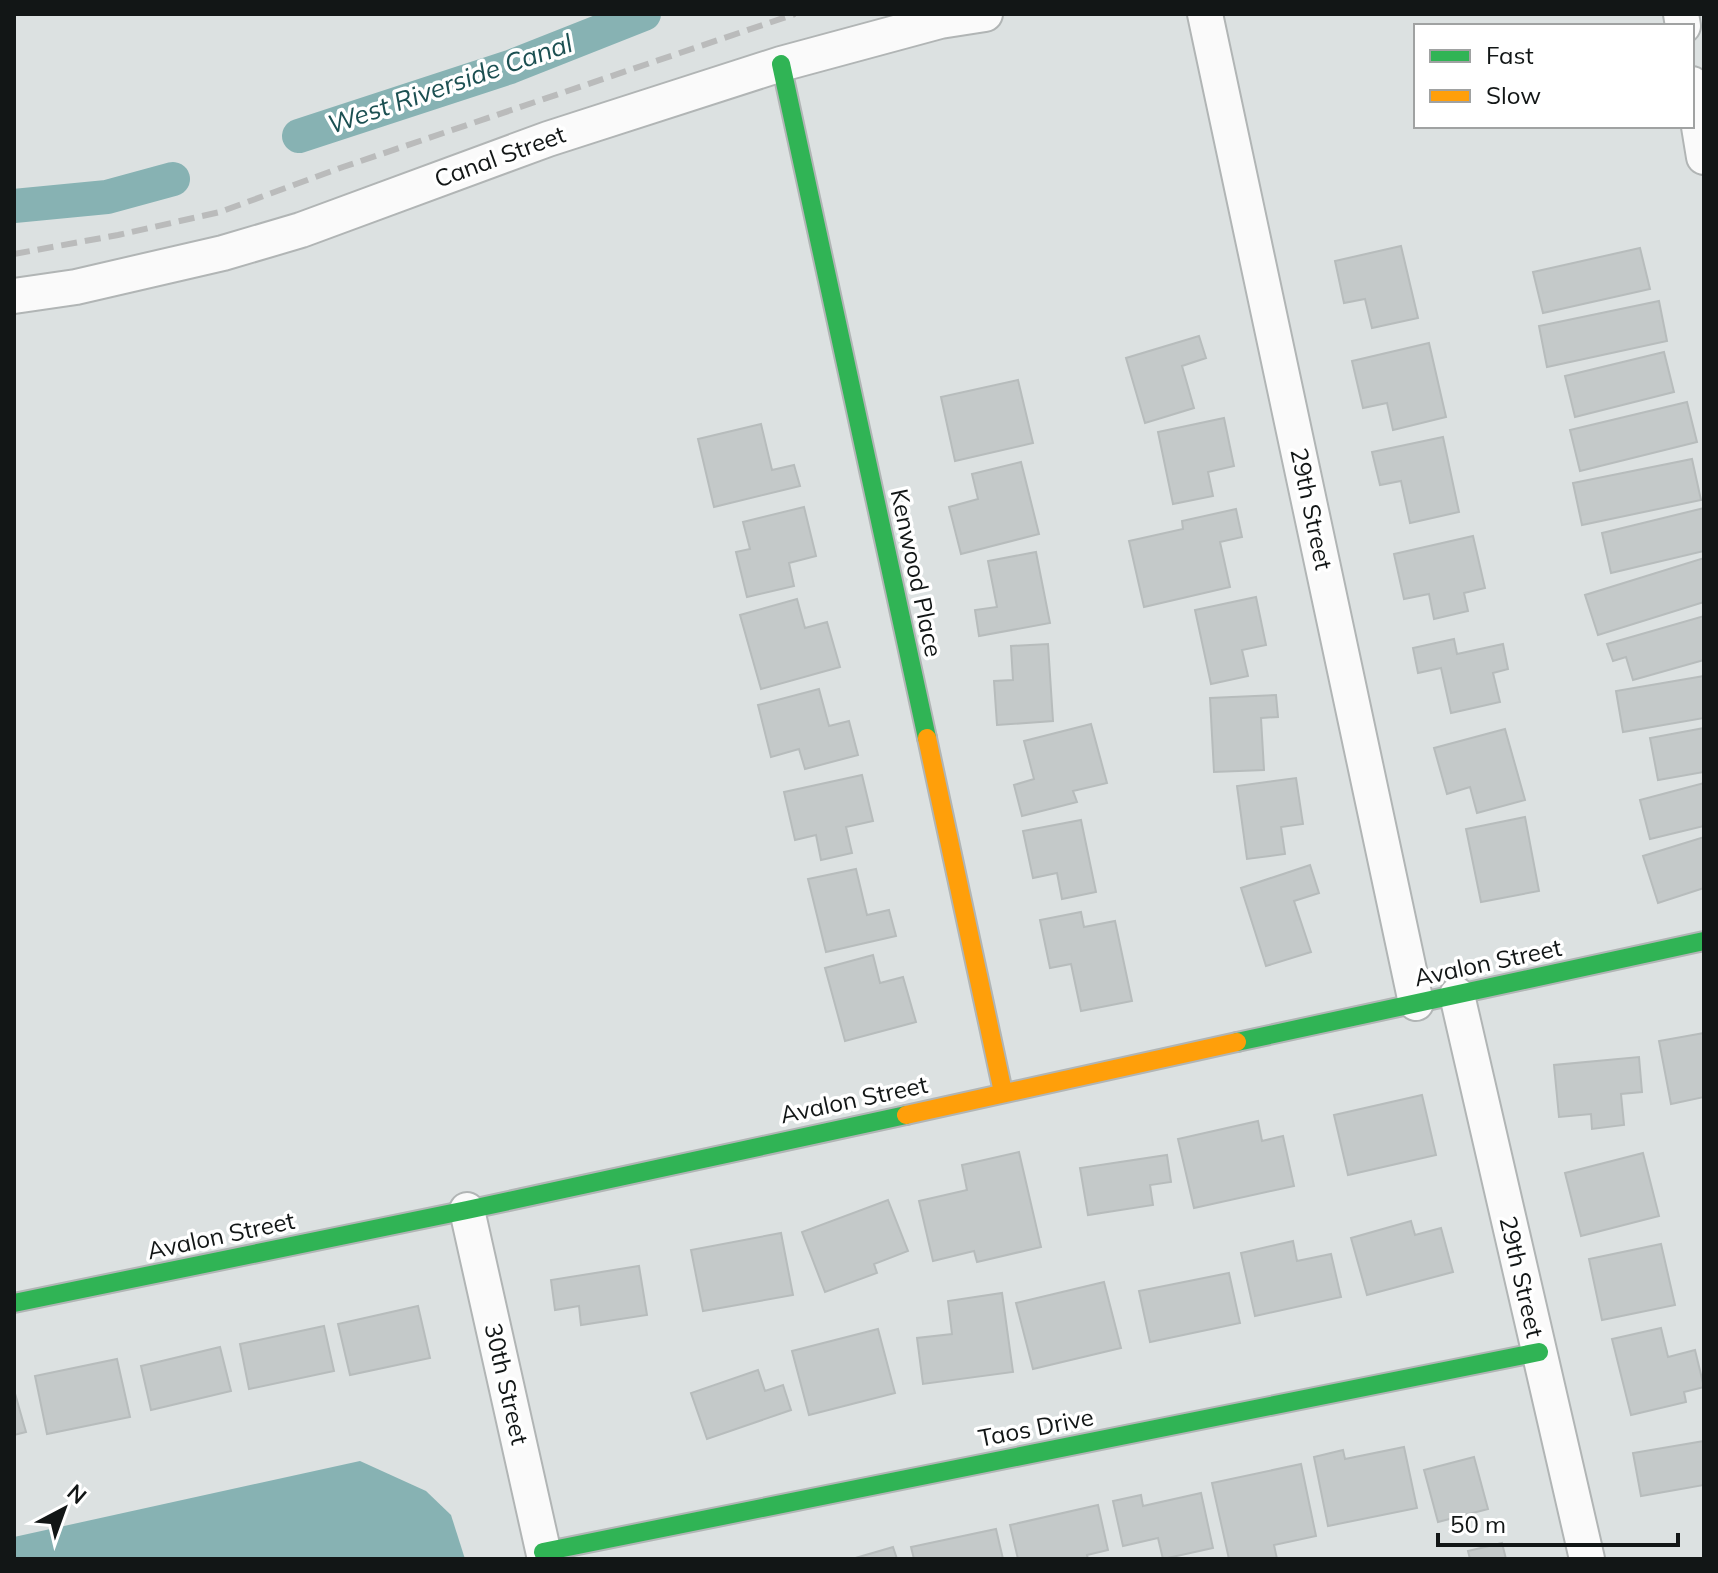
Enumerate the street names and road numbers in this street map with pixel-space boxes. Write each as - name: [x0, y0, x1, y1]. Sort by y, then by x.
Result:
- street label: Canal Street: [430, 118, 569, 194]
- street label: 29th Street: [1284, 445, 1340, 573]
- street label: Kenwood Place: [885, 486, 949, 660]
- street label: Avalon Street: [1411, 932, 1564, 992]
- street label: Avalon Street: [777, 1069, 930, 1129]
- street label: Avalon Street: [144, 1205, 297, 1265]
- street label: 29th Street: [1493, 1213, 1551, 1341]
- street label: 30th Street: [478, 1320, 536, 1448]
- street label: Taos Drive: [976, 1401, 1096, 1453]

